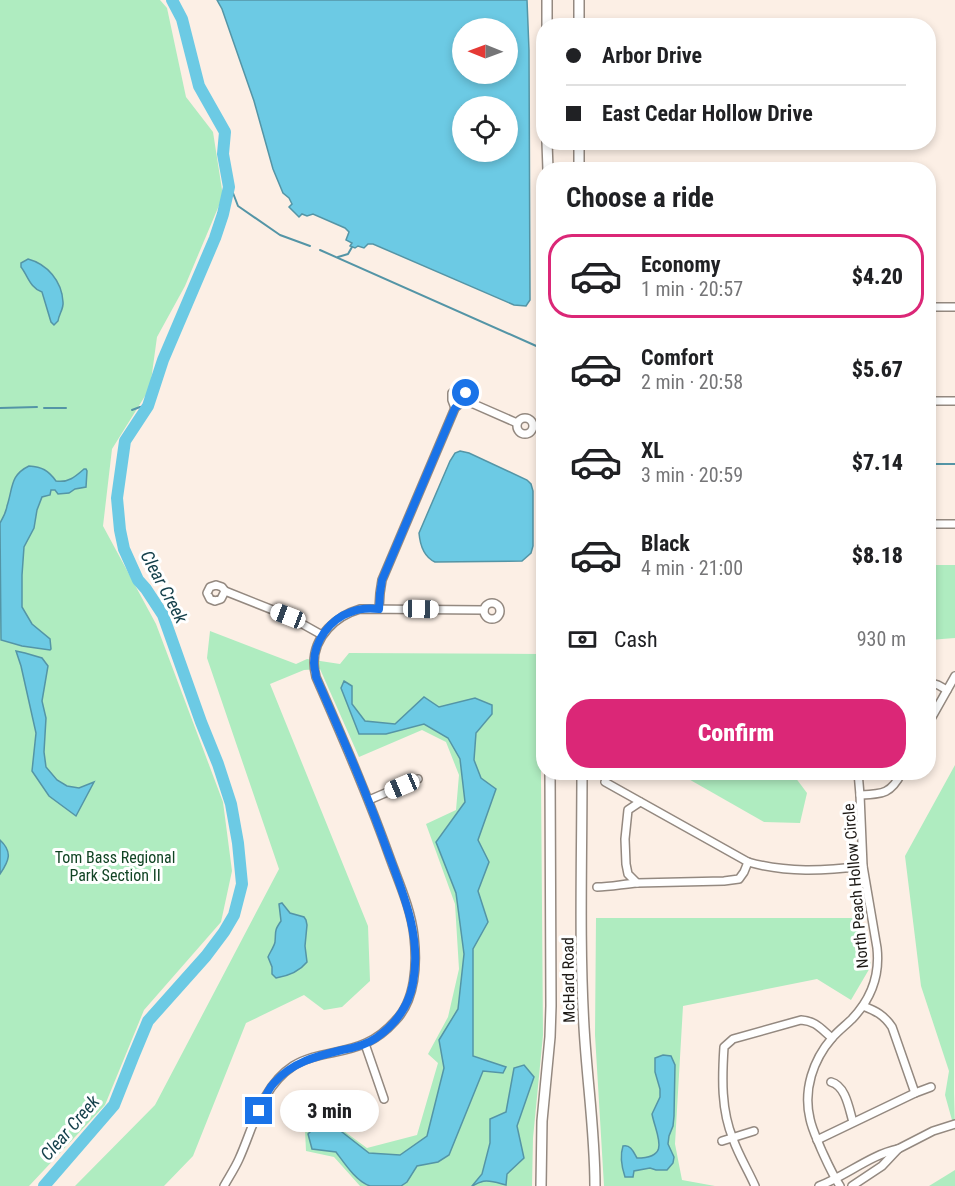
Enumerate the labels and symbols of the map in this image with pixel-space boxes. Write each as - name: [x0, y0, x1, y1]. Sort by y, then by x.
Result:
- north arrow: [452, 18, 518, 84]
- route start: [452, 379, 479, 406]
- water label: Clear Creek: [137, 547, 193, 628]
- car: [403, 600, 439, 618]
- car: [268, 601, 308, 631]
- car: [382, 771, 422, 801]
- street label: North Peach Hollow Circle: [839, 803, 872, 969]
- park label: Tom Bass Regional Park Section II: [55, 848, 175, 885]
- street label: McHard Road: [558, 937, 579, 1023]
- water label: Clear Creek: [36, 1090, 104, 1164]
- callout: 3 min: [280, 1090, 379, 1132]
- route end: [245, 1097, 272, 1124]

